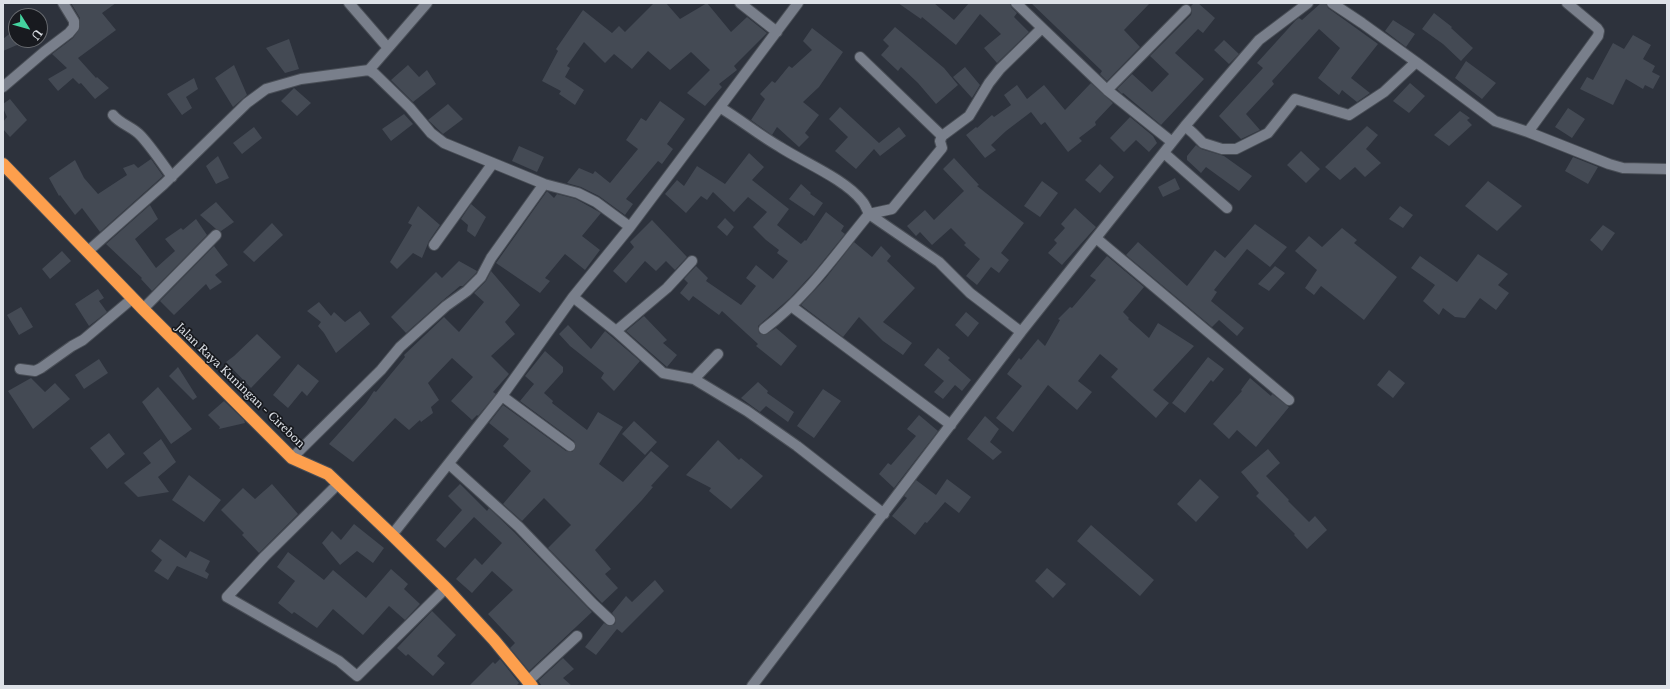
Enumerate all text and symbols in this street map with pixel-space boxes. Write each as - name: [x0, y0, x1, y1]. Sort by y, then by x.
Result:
- north arrow: [8, 8, 48, 48]
- text: U: [28, 27, 45, 43]
- street label: Jalan Raya Kuningan - Cirebon: [173, 321, 307, 451]

